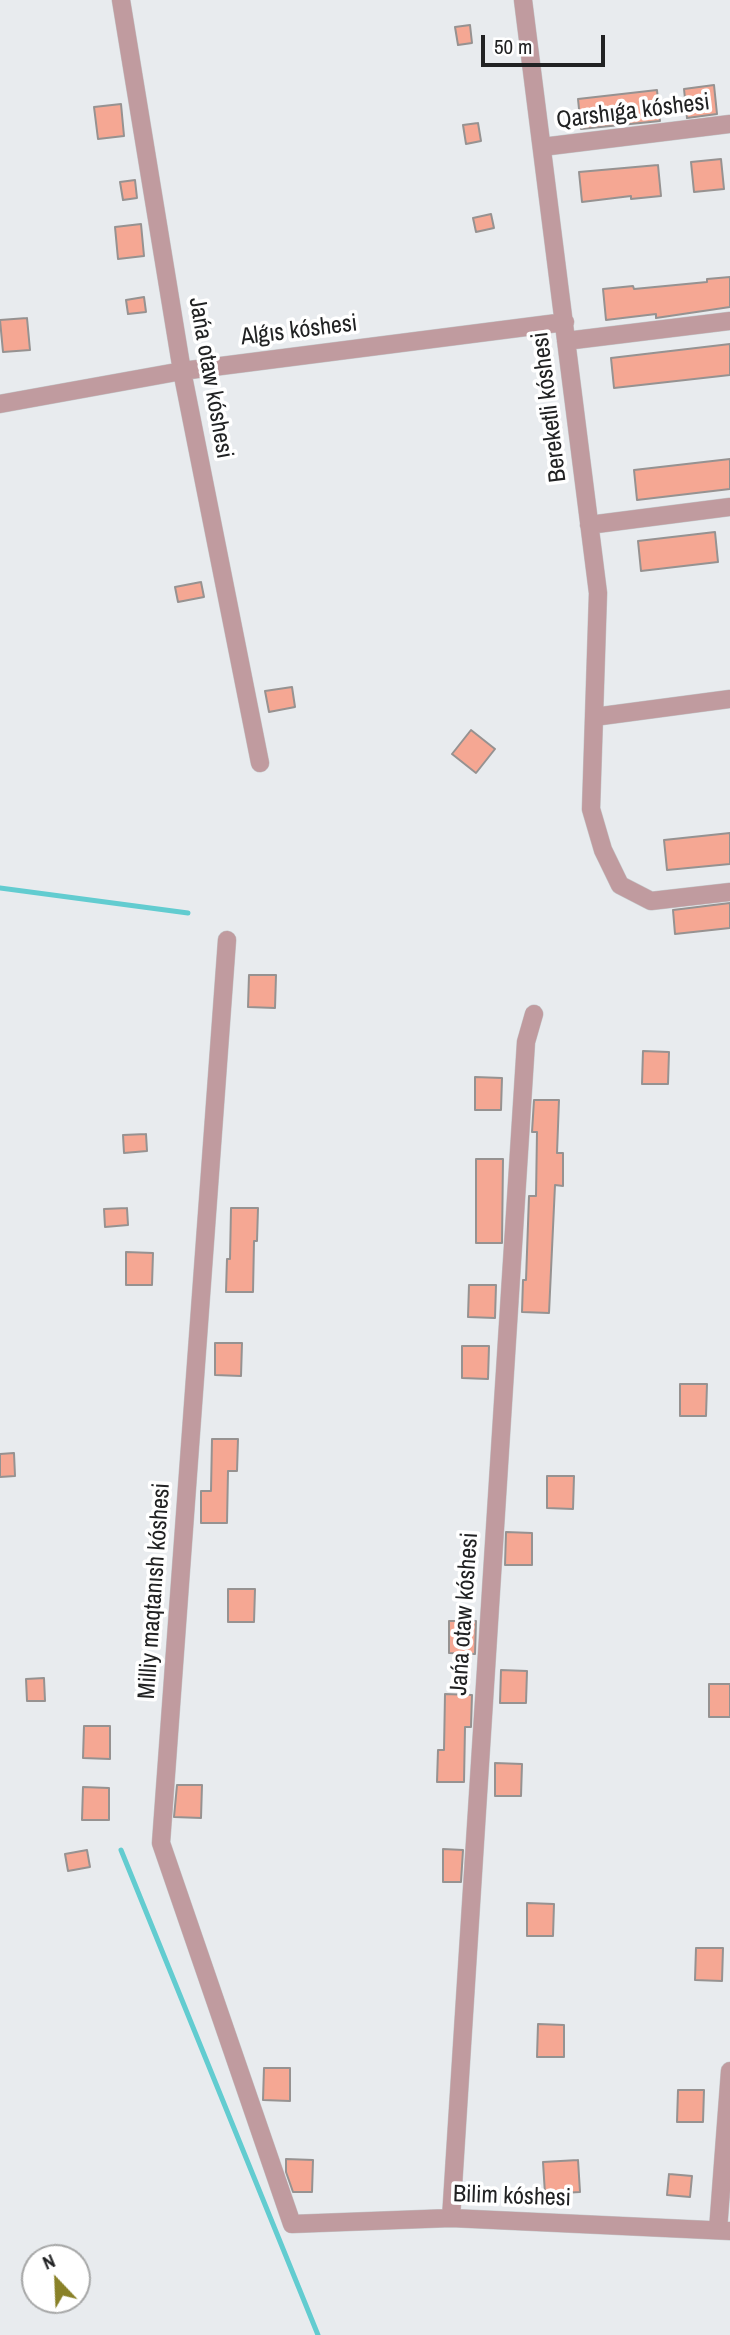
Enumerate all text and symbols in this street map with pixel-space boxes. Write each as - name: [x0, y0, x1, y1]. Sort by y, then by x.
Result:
- scale bar: [485, 21, 609, 65]
- text: 50 m: [494, 32, 532, 61]
- street label: Qarshıǵa kóshesi: [555, 88, 711, 136]
- street label: Jańa otaw kóshesi: [182, 295, 238, 461]
- street label: Alǵıs kóshesi: [239, 310, 359, 352]
- street label: Bereketli kóshesi: [527, 330, 573, 484]
- street label: Milliy maqtanısh kóshesi: [133, 1482, 177, 1700]
- street label: Jańa otaw kóshesi: [445, 1532, 485, 1696]
- street label: Bilim kóshesi: [452, 2181, 572, 2213]
- north arrow: [21, 2244, 91, 2314]
- text: N: [38, 2247, 59, 2276]

